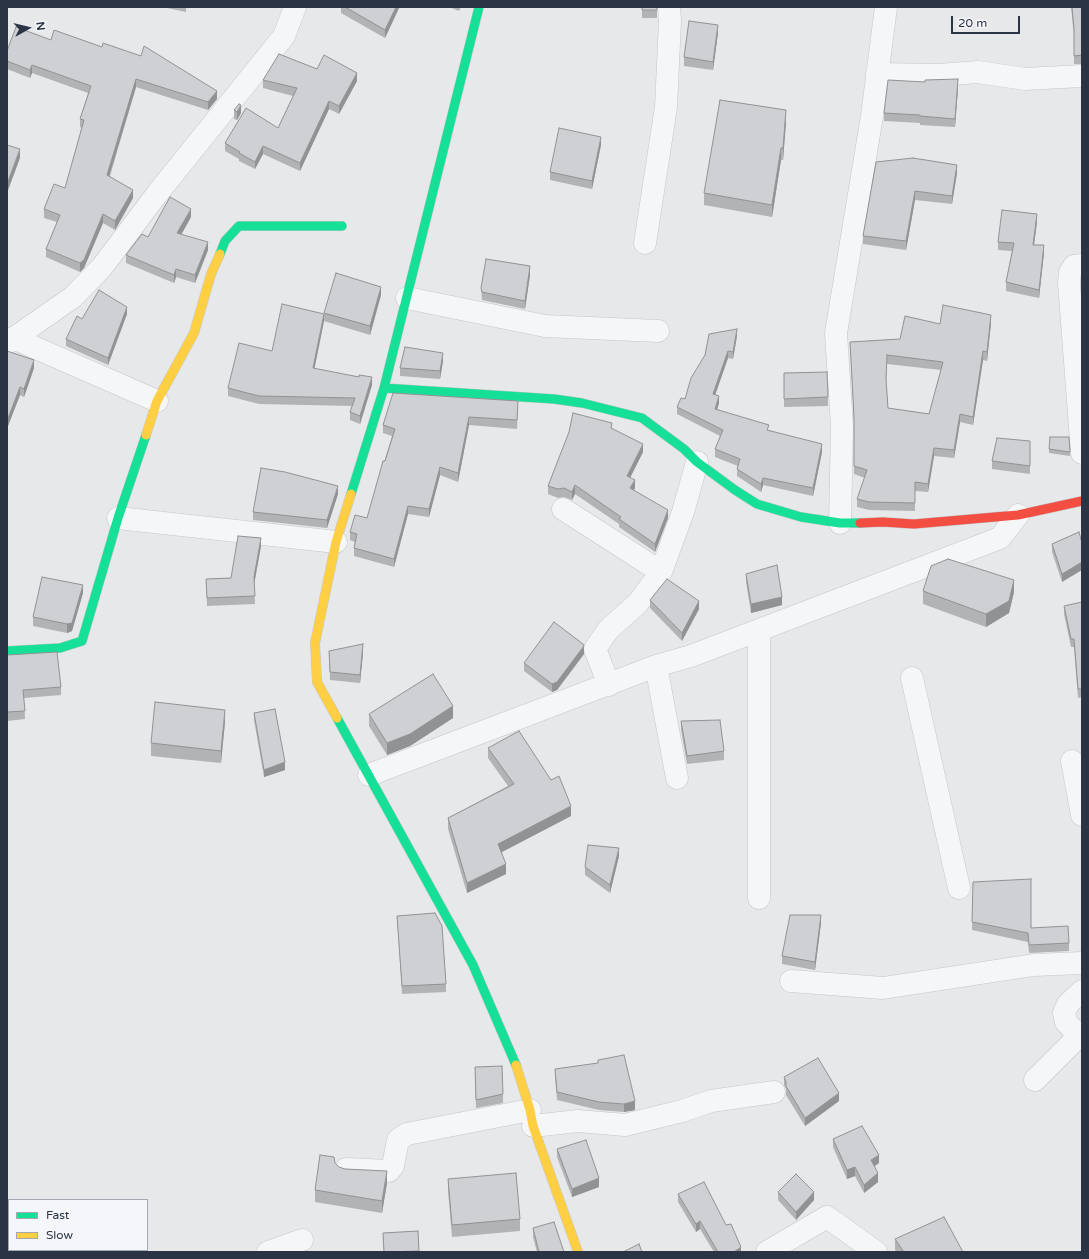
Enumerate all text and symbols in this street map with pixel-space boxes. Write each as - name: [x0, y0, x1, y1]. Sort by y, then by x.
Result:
- north arrow: [8, 8, 48, 48]
- scale bar: [953, 8, 1022, 34]
- text: 20 m: [958, 16, 987, 30]
- text: N: [33, 21, 47, 32]
- legend: [8, 1199, 148, 1251]
- text: Fast: [46, 1208, 69, 1222]
- text: Slow: [46, 1228, 73, 1242]

